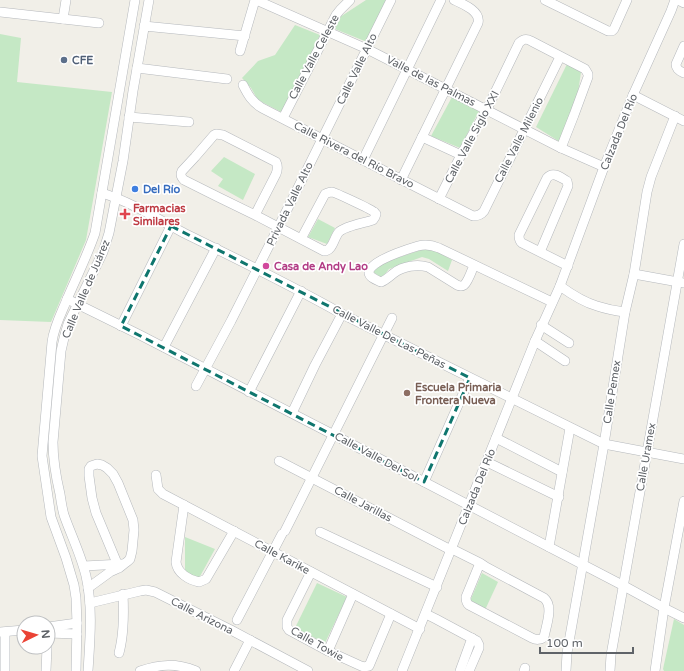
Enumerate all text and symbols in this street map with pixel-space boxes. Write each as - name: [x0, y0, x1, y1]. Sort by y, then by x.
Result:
- street label: Calle Valle Celeste: [286, 12, 342, 102]
- street label: Calle Valle Alto: [334, 31, 380, 107]
- street label: Valle de las Palmas: [384, 53, 478, 109]
- place label: CFE: [72, 54, 93, 67]
- marker: CFE: [59, 55, 69, 65]
- street label: Calle Valle Siglo XXI: [442, 88, 502, 186]
- street label: Calzada Del Río: [598, 92, 640, 172]
- street label: Calle Valle Milenio: [492, 95, 546, 185]
- street label: Calle Rivera del Río Bravo: [292, 119, 417, 191]
- street label: Privada Valle Alto: [264, 160, 316, 248]
- place label: Del Río: [143, 183, 180, 196]
- marker: Del Río: [130, 184, 140, 194]
- place label: Farmacias Similares: [133, 202, 186, 228]
- marker: Farmacias Similares: [120, 209, 130, 219]
- street label: Calle Valle de Juárez: [59, 237, 113, 340]
- place label: Casa de Andy Lao: [274, 260, 368, 274]
- marker: Casa de Andy Lao: [261, 261, 271, 271]
- street label: Calle Valle De Las Peñas: [330, 303, 448, 371]
- street label: Calle Pemex: [601, 359, 623, 425]
- place label: Escuela Primaria Frontera Nueva: [415, 381, 501, 407]
- marker: Escuela Primaria Frontera Nueva: [402, 388, 412, 398]
- street label: Calle Uramex: [634, 422, 658, 492]
- street label: Calle Valle Del Sol: [332, 430, 420, 484]
- street label: Calzada Del Río: [456, 447, 498, 527]
- street label: Calle Jarillas: [332, 483, 394, 525]
- street label: Calle Karike: [252, 537, 312, 577]
- street label: Calle Arizona: [169, 595, 235, 637]
- north arrow: [16, 615, 56, 655]
- street label: Calle Towie: [288, 624, 346, 664]
- text: N: [39, 629, 52, 639]
- scale bar: [540, 629, 633, 655]
- text: 100 m: [546, 636, 583, 650]

